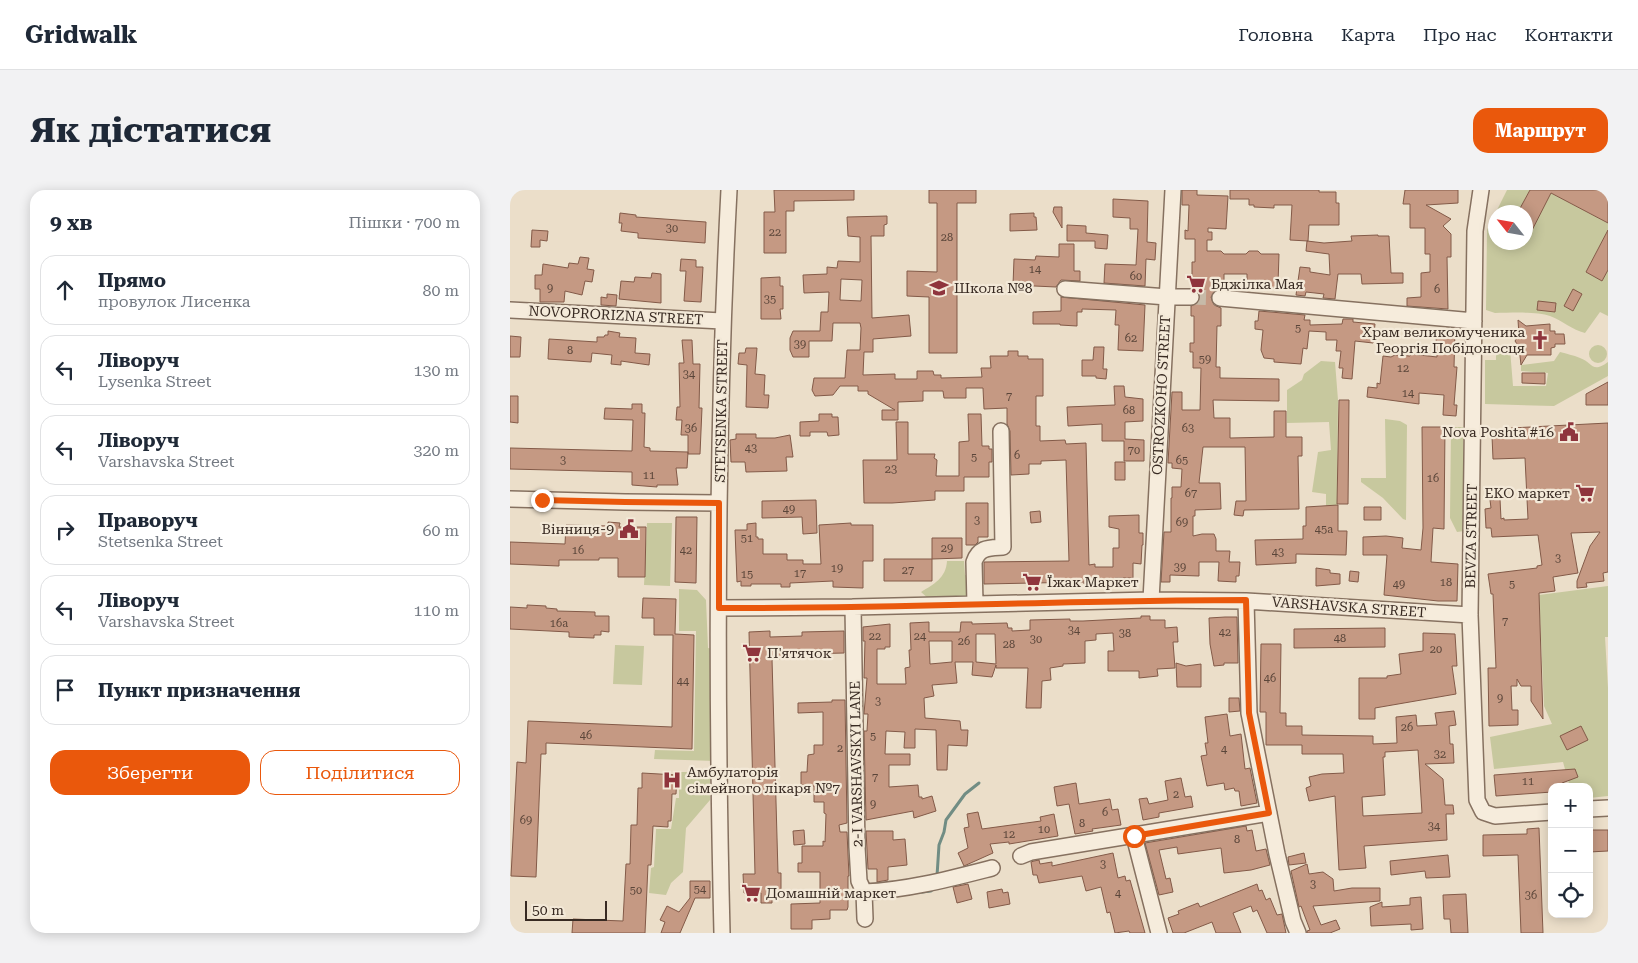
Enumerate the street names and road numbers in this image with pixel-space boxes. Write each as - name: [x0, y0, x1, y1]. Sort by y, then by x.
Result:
- street label: NOVOPRORIZNA STREET: [528, 302, 704, 328]
- street label: OSTROZKOHO STREET: [1149, 315, 1173, 475]
- street label: STETSENKA STREET: [712, 339, 730, 483]
- street label: BEVZA STREET: [1462, 484, 1480, 588]
- street label: VARSHAVSKA STREET: [1271, 594, 1427, 620]
- street label: 2-I VARSHAVSKYI LANE: [847, 681, 865, 847]

